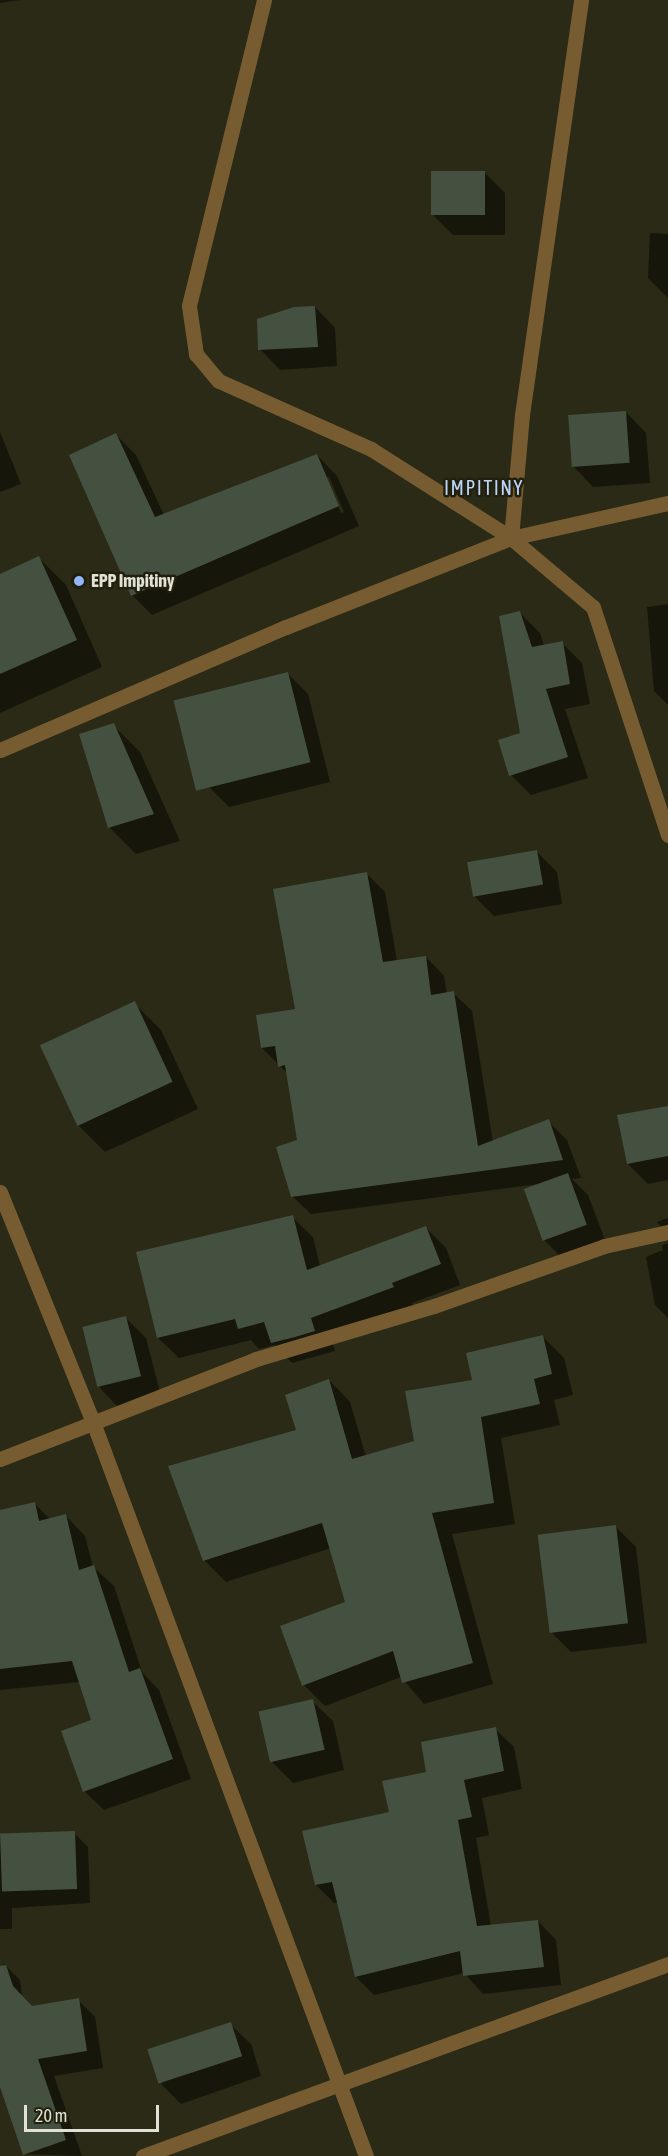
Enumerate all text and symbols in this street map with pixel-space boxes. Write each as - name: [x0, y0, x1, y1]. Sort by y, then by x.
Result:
- district label: IMPITINY: [444, 475, 524, 499]
- place label: EPP Impitiny: [91, 570, 174, 592]
- marker: EPP Impitiny: [72, 574, 86, 588]
- scale bar: [27, 2093, 162, 2131]
- text: 20 m: [35, 2105, 67, 2126]

